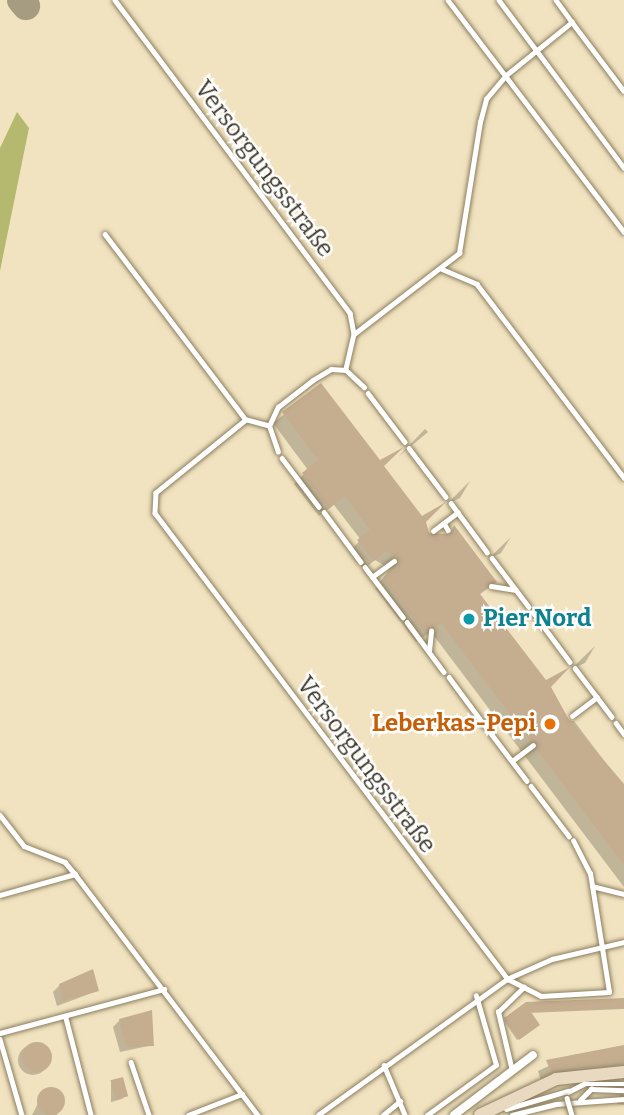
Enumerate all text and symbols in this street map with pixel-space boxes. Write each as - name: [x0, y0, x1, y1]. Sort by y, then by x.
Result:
- street label: Versorgungsstraße: [188, 75, 340, 263]
- place label: Pier Nord: [483, 605, 591, 633]
- marker: Pier Nord: [461, 611, 477, 627]
- street label: Versorgungsstraße: [290, 671, 442, 859]
- place label: Leberkas-Pepi: [372, 710, 536, 738]
- marker: Leberkas-Pepi: [542, 716, 558, 732]

